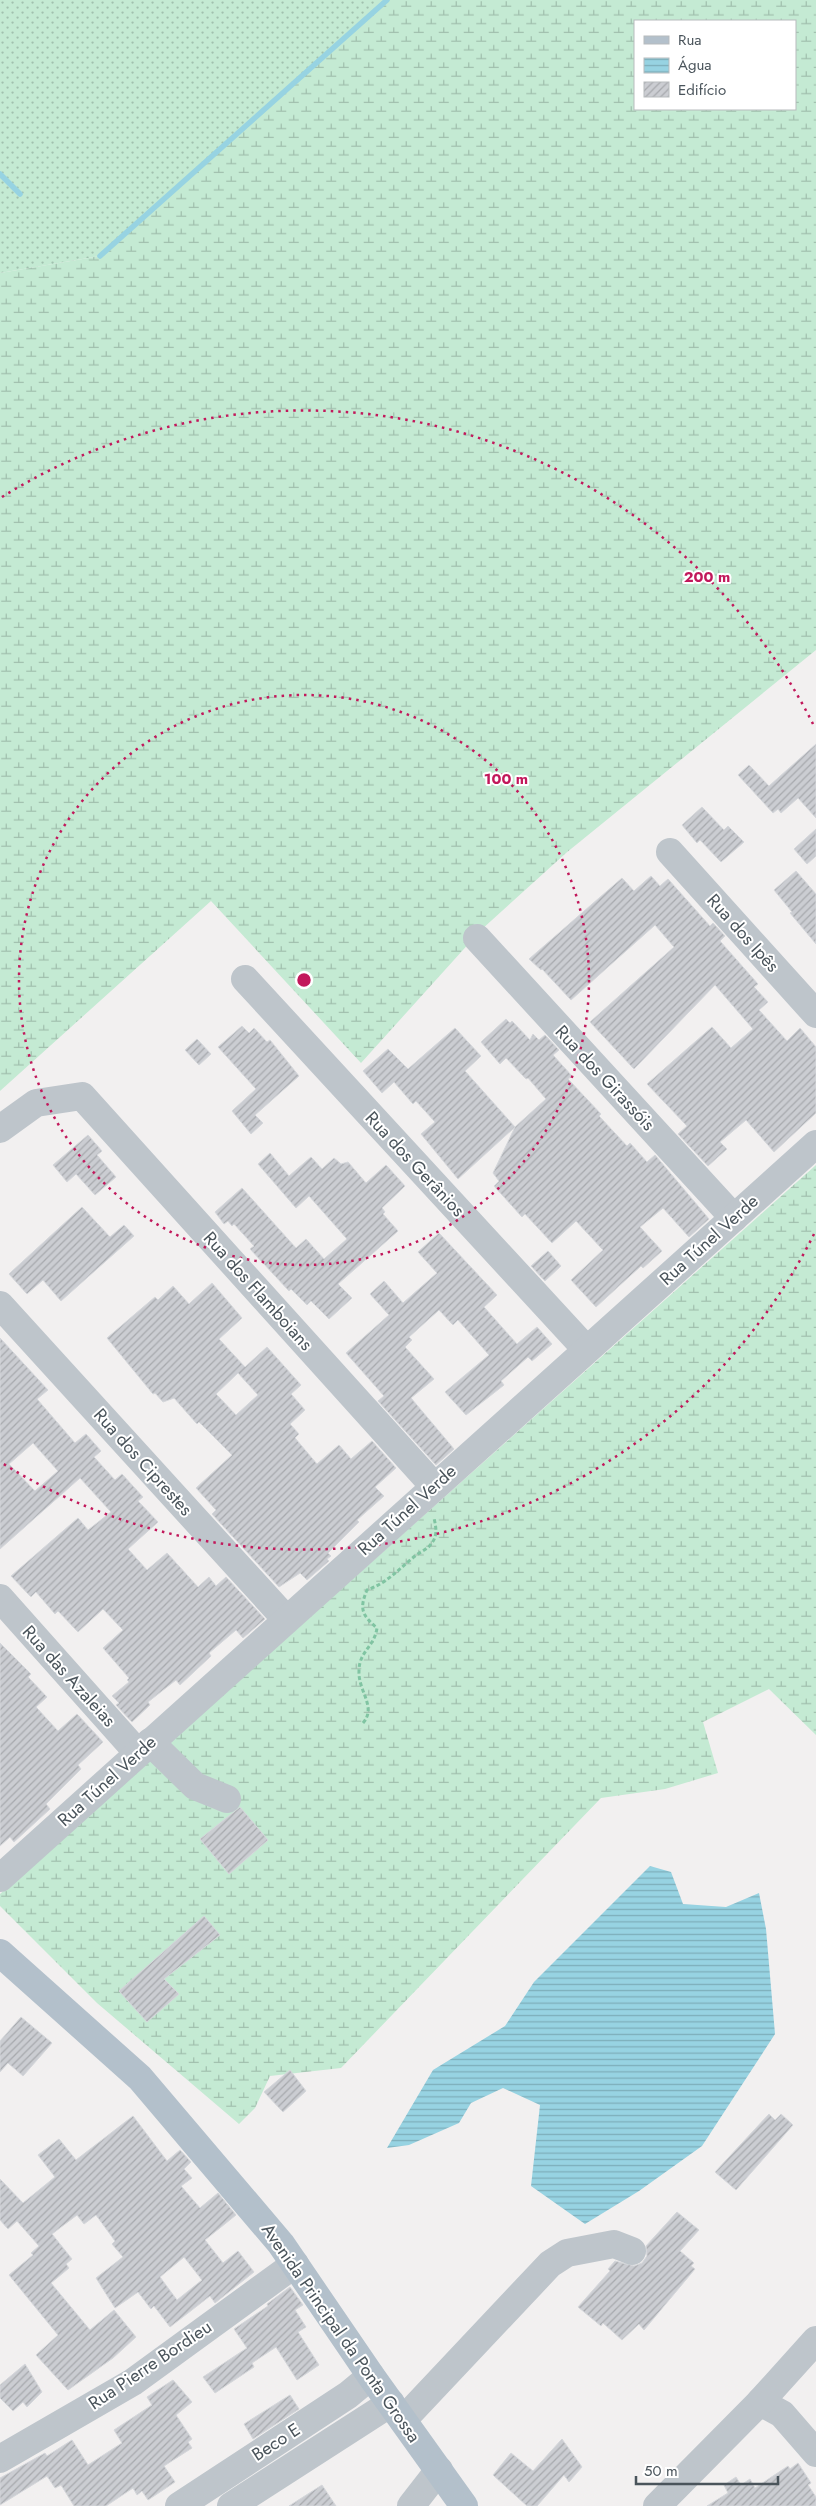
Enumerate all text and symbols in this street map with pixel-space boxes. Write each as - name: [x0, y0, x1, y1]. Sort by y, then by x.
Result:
- legend: [634, 20, 796, 110]
- text: Rua: [678, 29, 702, 51]
- text: Água: [678, 54, 712, 76]
- text: Edifício: [678, 79, 726, 101]
- text: 200 m: [684, 566, 730, 588]
- text: 100 m: [484, 768, 528, 790]
- street label: Rua dos Ipês: [701, 888, 785, 978]
- centre of rings: [295, 971, 313, 989]
- street label: Rua dos Girassóis: [549, 1019, 661, 1137]
- street label: Rua dos Gerânios: [359, 1106, 471, 1222]
- street label: Rua Túnel Verde: [654, 1188, 764, 1292]
- street label: Rua dos Flamboians: [197, 1226, 319, 1356]
- street label: Rua dos Ciprestes: [88, 1402, 198, 1522]
- street label: Rua Túnel Verde: [352, 1458, 462, 1562]
- street label: Rua das Azaleias: [16, 1619, 122, 1733]
- street label: Rua Túnel Verde: [52, 1729, 162, 1833]
- street label: Avenida Principal da Ponta Grossa: [255, 2218, 427, 2448]
- street label: Rua Pierre Bordieu: [83, 2314, 217, 2416]
- street label: Beco E: [247, 2417, 305, 2467]
- scale bar: [636, 2454, 778, 2486]
- text: 50 m: [644, 2460, 678, 2482]

